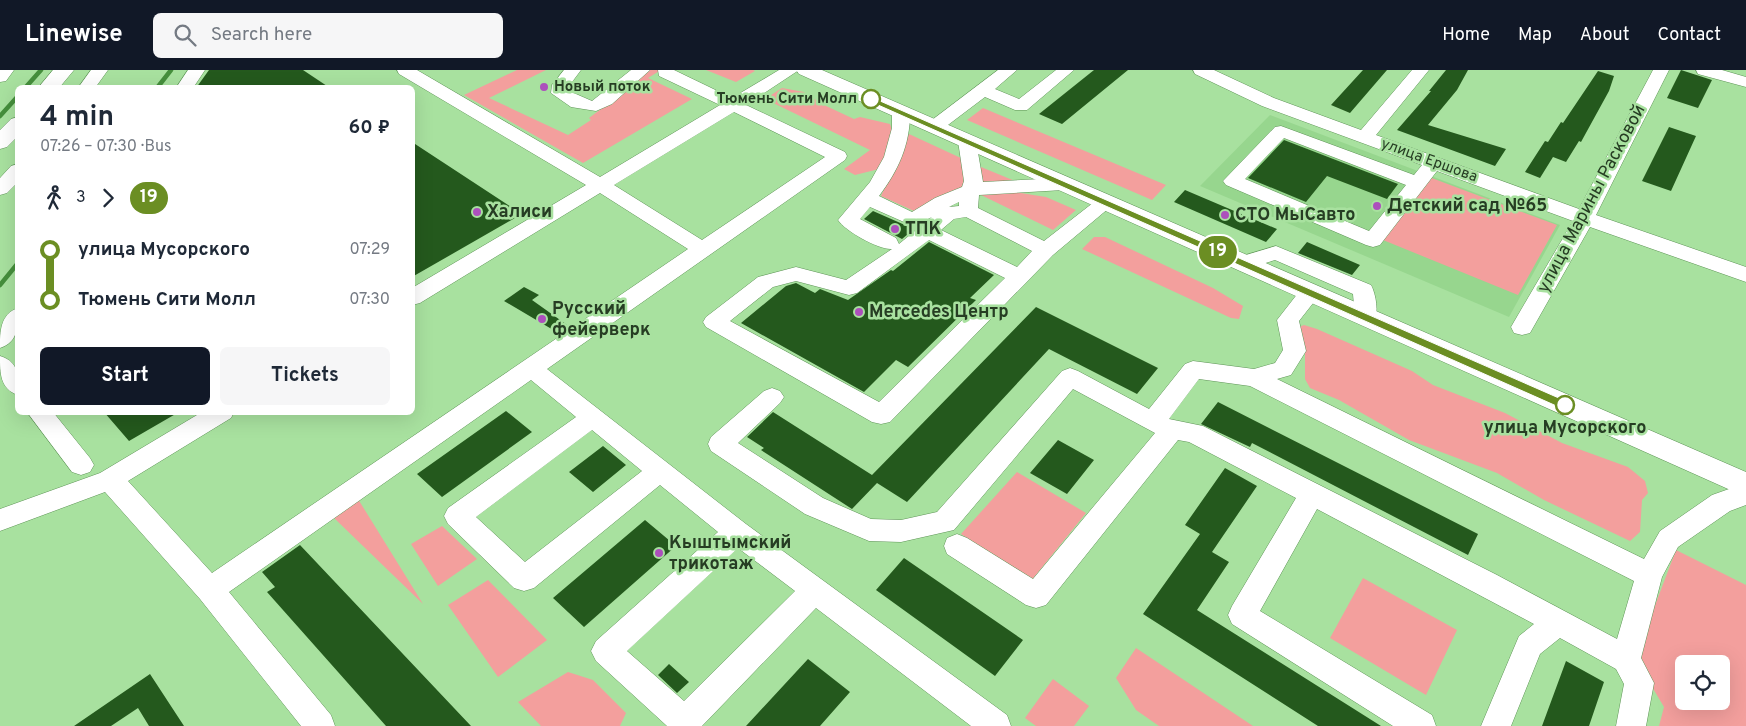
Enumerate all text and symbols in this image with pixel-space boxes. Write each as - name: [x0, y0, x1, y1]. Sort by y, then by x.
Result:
- search box: [153, 13, 503, 58]
- text: Linewise: [25, 20, 123, 50]
- icon: search: [171, 21, 199, 49]
- text: Search here: [211, 23, 312, 47]
- text: Home: [1442, 24, 1490, 47]
- text: Map: [1518, 24, 1552, 47]
- text: About: [1580, 24, 1629, 47]
- text: Contact: [1657, 24, 1721, 47]
- place label: Новый поток: [554, 78, 651, 97]
- marker: Новый поток: [538, 81, 550, 93]
- marker: Тюмень Сити Молл: [861, 89, 881, 109]
- place label: Тюмень Сити Молл: [717, 90, 857, 109]
- text: 4 min: [40, 100, 114, 136]
- street label: улица Марины Расковой: [1533, 101, 1651, 297]
- text: 60 ₽: [349, 116, 390, 140]
- street label: улица Ершова: [1378, 135, 1480, 187]
- text: 07:26 – 07:30 · Bus: [40, 137, 172, 157]
- icon: walk: [40, 184, 68, 212]
- icon: forward: [94, 184, 122, 212]
- text: 19: [140, 186, 158, 209]
- text: 3: [76, 188, 86, 208]
- place label: Детский сад №65: [1387, 195, 1547, 218]
- marker: Детский сад №65: [1371, 200, 1383, 212]
- place label: Халиси: [487, 201, 552, 224]
- place label: СТО МыСавто: [1235, 204, 1356, 227]
- marker: Халиси: [471, 206, 483, 218]
- marker: СТО МыСавто: [1219, 209, 1231, 221]
- place label: ТПК: [905, 218, 942, 241]
- marker: ТПК: [889, 223, 901, 235]
- line badge: 19: [1196, 236, 1240, 268]
- text: улица Мусорского: [78, 238, 250, 262]
- text: 07:29: [350, 240, 390, 260]
- text: 19: [1209, 240, 1227, 263]
- text: Тюмень Сити Молл: [78, 288, 256, 312]
- text: 07:30: [349, 290, 390, 310]
- place label: Русский фейерверк: [552, 298, 651, 342]
- place label: Mercedes Центр: [869, 301, 1009, 324]
- marker: Mercedes Центр: [853, 306, 865, 318]
- marker: Русский фейерверк: [536, 313, 548, 325]
- button: Start: [40, 347, 210, 405]
- button: Tickets: [220, 347, 390, 405]
- marker: улица Мусорского: [1555, 395, 1575, 415]
- place label: улица Мусорского: [1484, 417, 1646, 440]
- place label: Кыштымский трикотаж: [669, 532, 791, 576]
- marker: Кыштымский трикотаж: [653, 547, 665, 559]
- map controls: [1675, 655, 1730, 710]
- button: locate: [1675, 655, 1730, 710]

